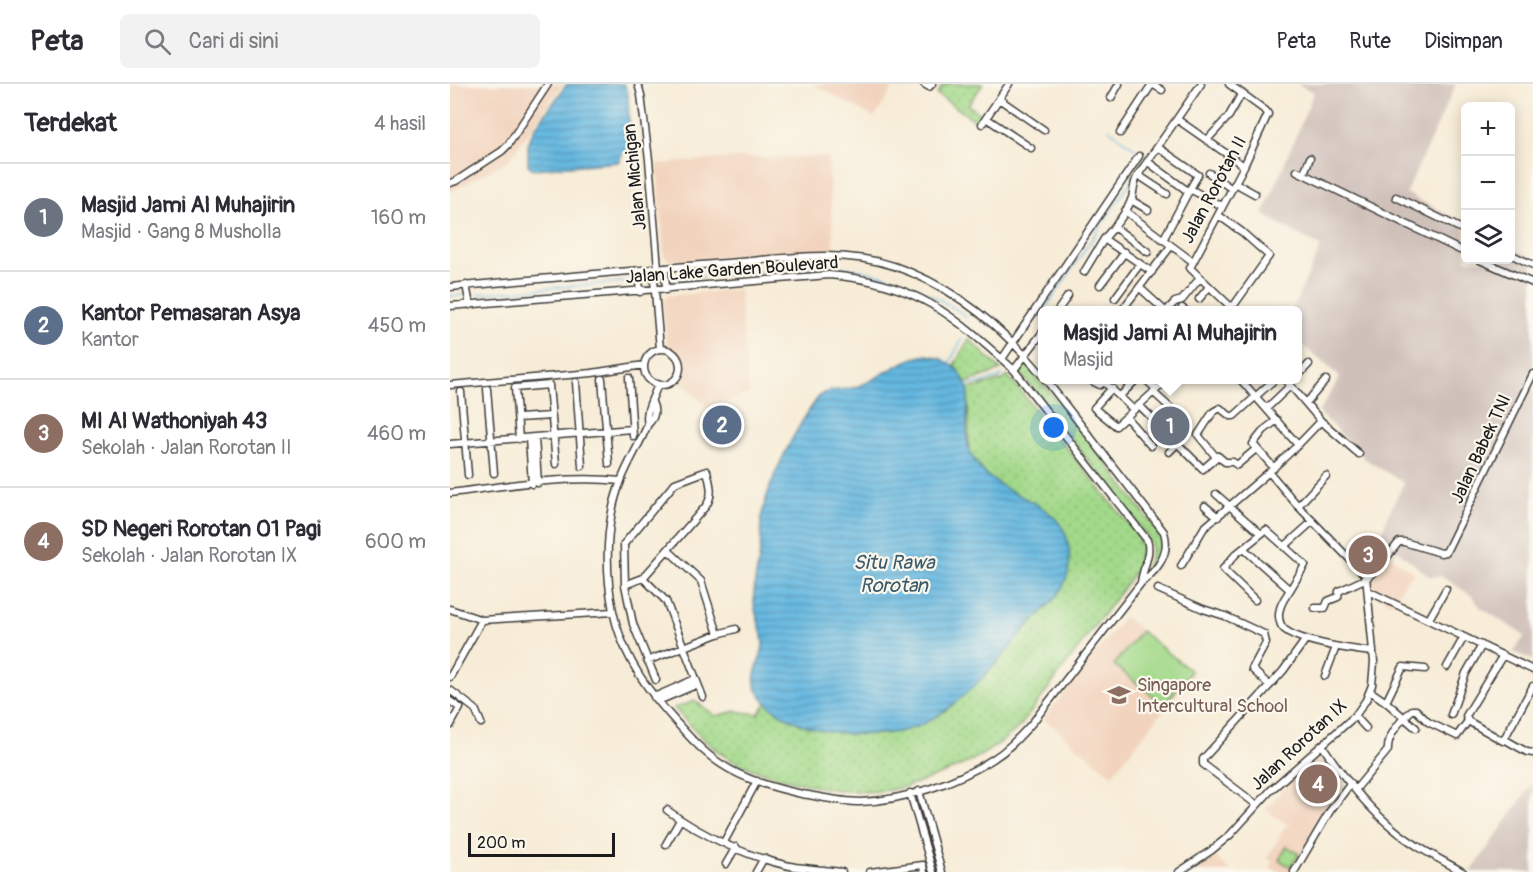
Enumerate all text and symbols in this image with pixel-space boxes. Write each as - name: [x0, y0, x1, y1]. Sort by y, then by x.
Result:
- search box: [120, 14, 540, 68]
- text: Peta: [30, 24, 84, 59]
- icon: search: [141, 25, 174, 58]
- text: Cari di sini: [189, 27, 278, 55]
- text: Peta: [1276, 28, 1316, 55]
- text: Rute: [1349, 28, 1391, 55]
- text: Disimpan: [1424, 28, 1503, 55]
- map controls: [1461, 102, 1515, 264]
- button: +: [1461, 102, 1515, 156]
- text: Terdekat: [24, 107, 117, 139]
- text: 4 hasil: [374, 111, 426, 136]
- street label: Jalan Michigan: [618, 122, 652, 232]
- street label: Jalan Rorotan II: [1176, 132, 1252, 248]
- button: −: [1461, 156, 1515, 210]
- text: Masjid Jami Al Muhajirin: [81, 191, 295, 219]
- text: 1: [40, 205, 47, 230]
- text: 160 m: [371, 205, 426, 230]
- button: layers: [1461, 210, 1515, 264]
- text: Masjid · Gang 8 Musholla: [81, 219, 281, 244]
- street label: Jalan Lake Garden Boulevard: [625, 251, 839, 289]
- text: Kantor Pemasaran Asya: [81, 299, 300, 327]
- popup: [1038, 306, 1302, 384]
- text: 2: [38, 313, 49, 338]
- text: 450 m: [368, 313, 426, 338]
- text: Masjid Jami Al Muhajirin: [1063, 319, 1277, 347]
- text: Kantor: [81, 327, 139, 352]
- text: Masjid: [1063, 347, 1114, 372]
- street label: Jalan Babek TNI: [1446, 391, 1516, 507]
- pin: 2: [702, 402, 742, 448]
- pin: 1: [1150, 404, 1190, 448]
- text: MI Al Wathoniyah 43: [81, 407, 267, 435]
- your location: [1039, 413, 1068, 442]
- text: 3: [38, 421, 49, 446]
- text: 460 m: [367, 421, 426, 446]
- text: Sekolah · Jalan Rorotan II: [81, 435, 292, 460]
- text: SD Negeri Rorotan 01 Pagi: [81, 515, 321, 543]
- text: 4: [38, 529, 49, 554]
- text: 600 m: [365, 529, 426, 554]
- pin: 3: [1348, 532, 1388, 578]
- text: Sekolah · Jalan Rorotan IX: [81, 543, 297, 568]
- water label: Situ Rawa Rorotan: [853, 550, 936, 598]
- place label: Singapore Intercultural School: [1137, 674, 1288, 718]
- school or university icon: Singapore Intercultural School: [1106, 682, 1132, 708]
- street label: Jalan Rorotan IX: [1246, 694, 1352, 796]
- pin: 4: [1298, 762, 1338, 806]
- scale bar: [468, 830, 615, 858]
- text: 200 m: [477, 833, 525, 853]

